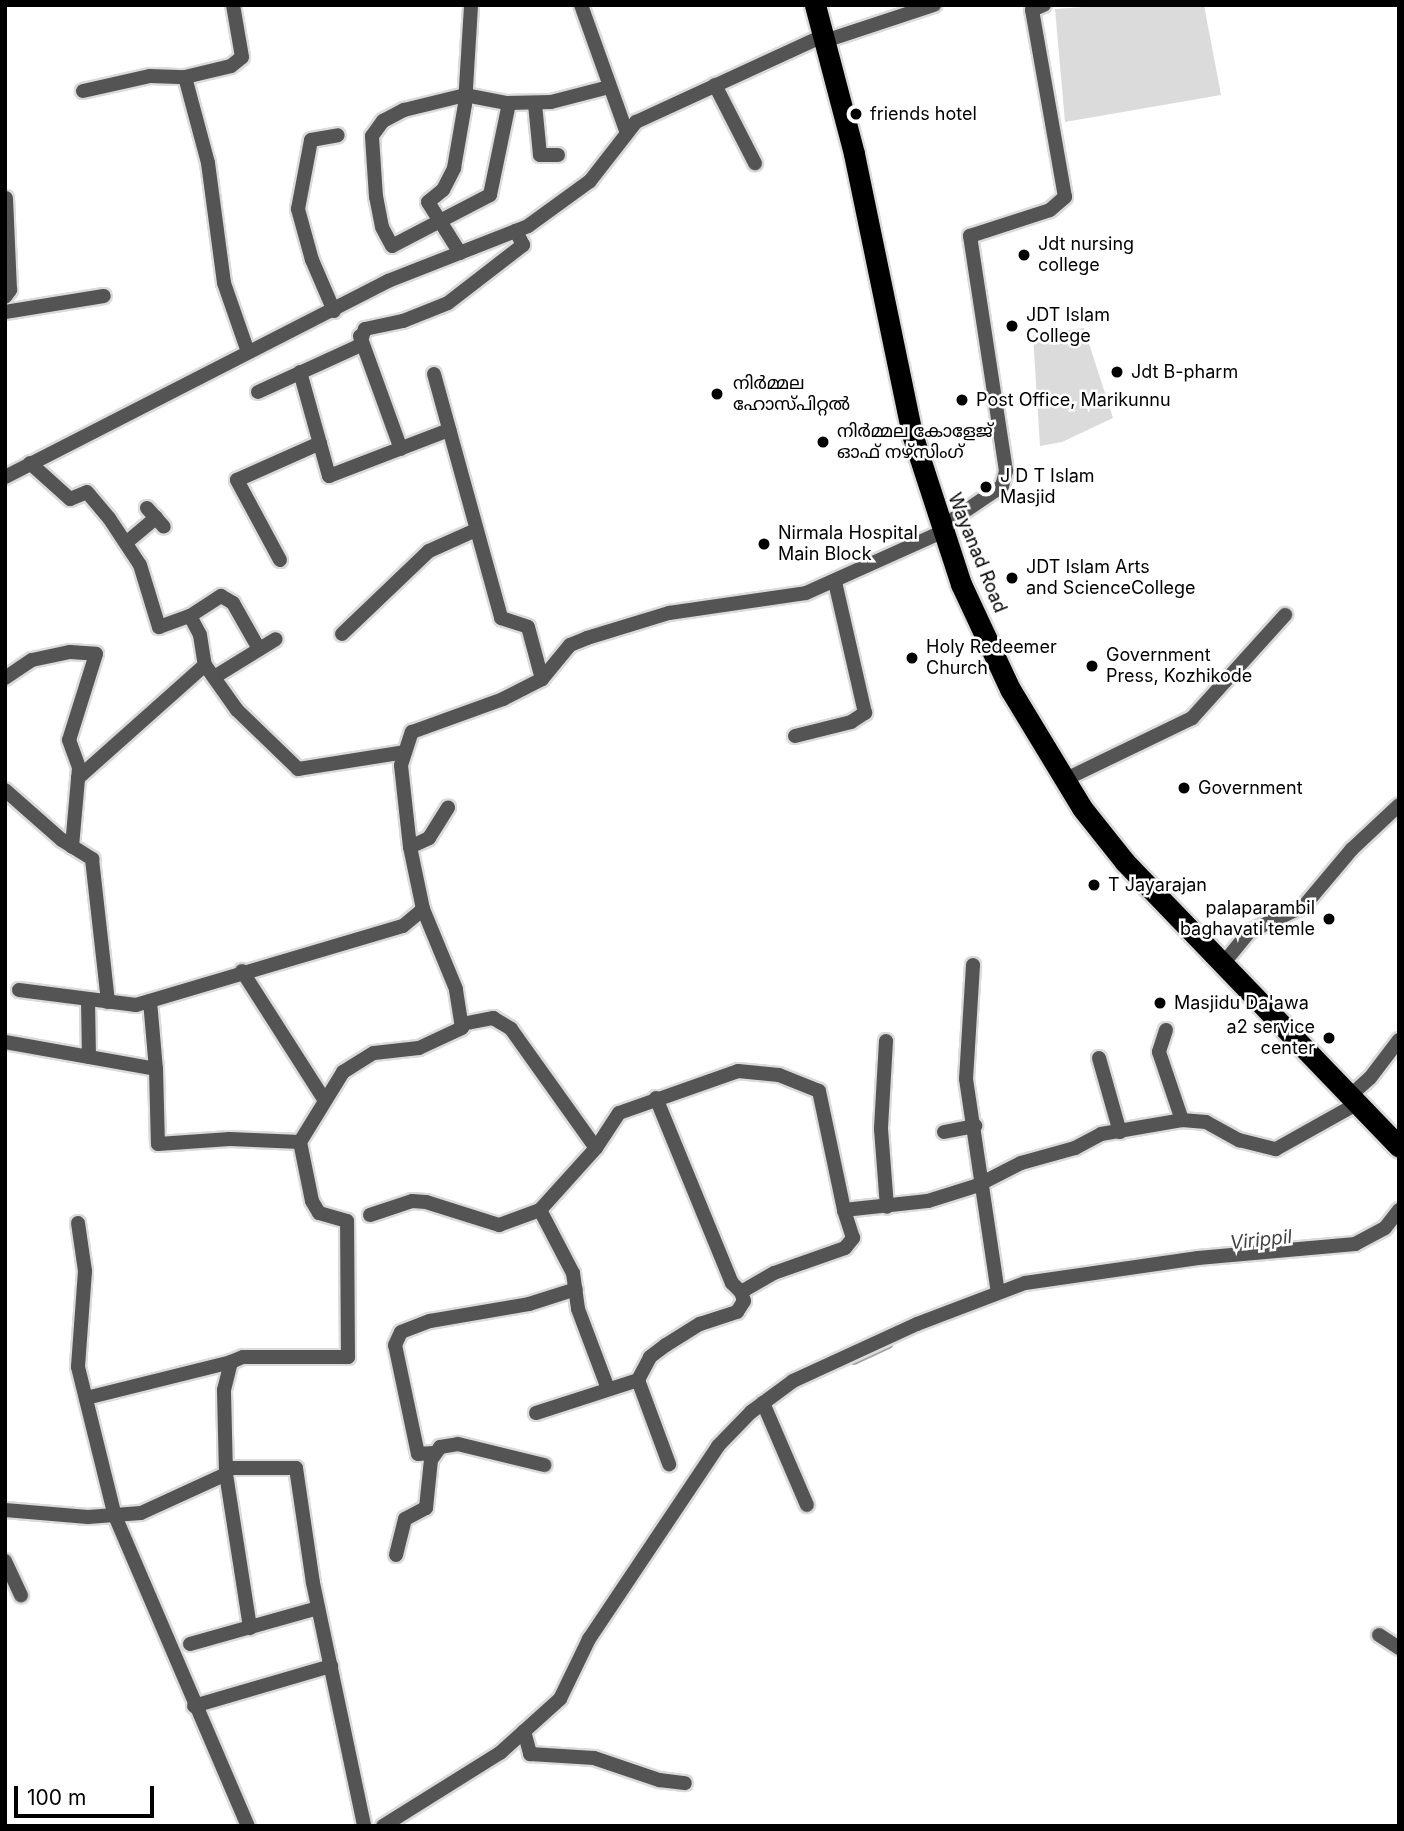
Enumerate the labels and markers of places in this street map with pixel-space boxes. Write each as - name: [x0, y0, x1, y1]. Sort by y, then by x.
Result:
- place label: friends hotel: [870, 103, 977, 125]
- marker: friends hotel: [848, 106, 864, 122]
- place label: Jdt nursing college: [1038, 234, 1134, 276]
- marker: Jdt nursing college: [1016, 247, 1032, 263]
- place label: JDT Islam College: [1026, 305, 1110, 348]
- marker: JDT Islam College: [1004, 318, 1020, 334]
- place label: Jdt B-pharm: [1131, 361, 1238, 383]
- marker: Jdt B-pharm: [1109, 364, 1125, 380]
- place label: നിർമ്മല ഹോസ്പിറ്റൽ: [733, 373, 850, 416]
- marker: നിർമ്മല ഹോസ്പിറ്റൽ: [707, 384, 727, 404]
- place label: Post Office, Marikunnu: [976, 389, 1171, 411]
- marker: Post Office, Marikunnu: [954, 392, 970, 408]
- place label: നിർമ്മല കോളേജ് ഓഫ് നഴ്സിംഗ്: [837, 421, 993, 464]
- marker: നിർമ്മല കോളേജ് ഓഫ് നഴ്സിംഗ്: [815, 434, 831, 450]
- place label: J D T Islam Masjid: [1000, 466, 1095, 508]
- marker: J D T Islam Masjid: [978, 479, 994, 495]
- place label: Nirmala Hospital Main Block: [778, 523, 918, 566]
- marker: Nirmala Hospital Main Block: [756, 536, 772, 552]
- place label: JDT Islam Arts and ScienceCollege: [1026, 557, 1196, 600]
- marker: JDT Islam Arts and ScienceCollege: [1004, 570, 1020, 586]
- place label: Holy Redeemer Church: [926, 637, 1057, 680]
- place label: Government Press, Kozhikode: [1106, 645, 1252, 688]
- marker: Holy Redeemer Church: [904, 650, 920, 666]
- marker: Government Press, Kozhikode: [1084, 658, 1100, 674]
- place label: Government: [1198, 777, 1303, 799]
- marker: Government: [1176, 780, 1192, 796]
- place label: T Jayarajan: [1108, 874, 1207, 896]
- marker: T Jayarajan: [1086, 877, 1102, 893]
- place label: palaparambil baghavati temle: [1180, 898, 1315, 940]
- marker: palaparambil baghavati temle: [1321, 911, 1337, 927]
- place label: Masjidu Da'awa: [1174, 992, 1309, 1014]
- marker: Masjidu Da'awa: [1152, 995, 1168, 1011]
- place label: a2 service center: [1227, 1017, 1315, 1060]
- marker: a2 service center: [1321, 1030, 1337, 1046]

